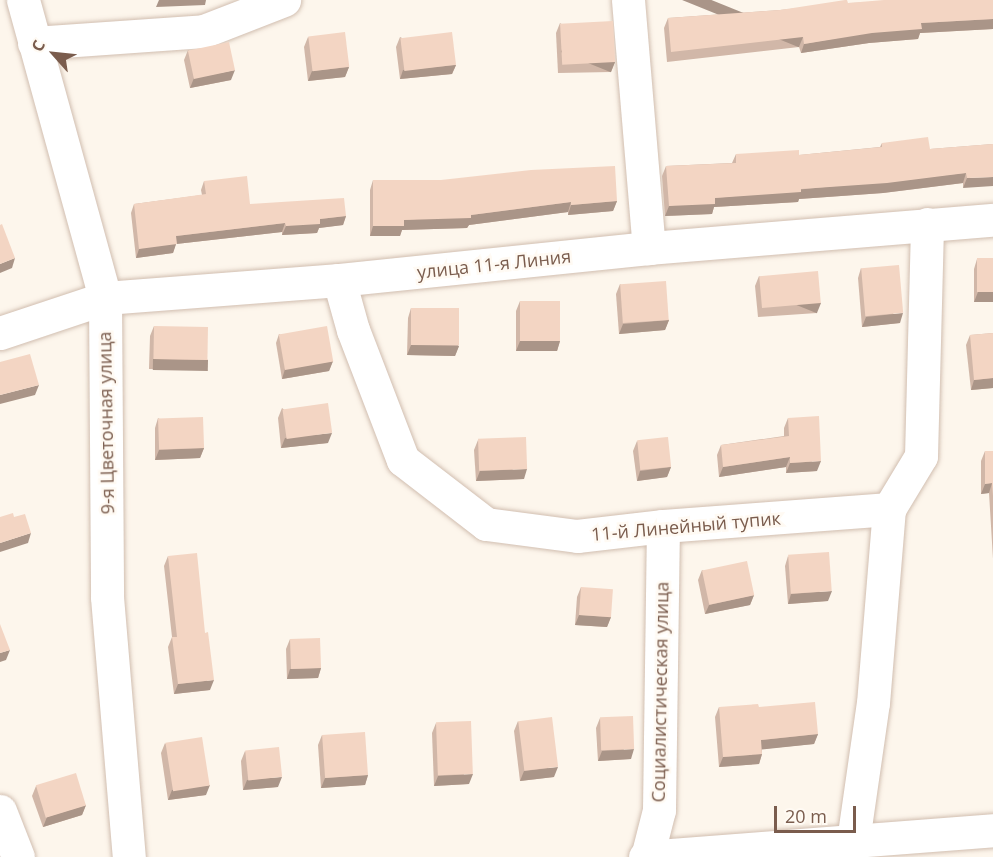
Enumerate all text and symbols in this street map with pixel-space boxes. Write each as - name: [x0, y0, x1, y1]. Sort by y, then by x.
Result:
- north arrow: [24, 24, 84, 84]
- text: С: [26, 36, 50, 55]
- street label: улица 11-я Линия: [416, 245, 572, 283]
- street label: 9-я Цветочная улица: [94, 331, 118, 515]
- street label: 11-й Линейный тупик: [590, 507, 782, 545]
- street label: Социалистическая улица: [647, 581, 673, 803]
- scale bar: [777, 794, 860, 832]
- text: 20 m: [785, 804, 827, 828]

